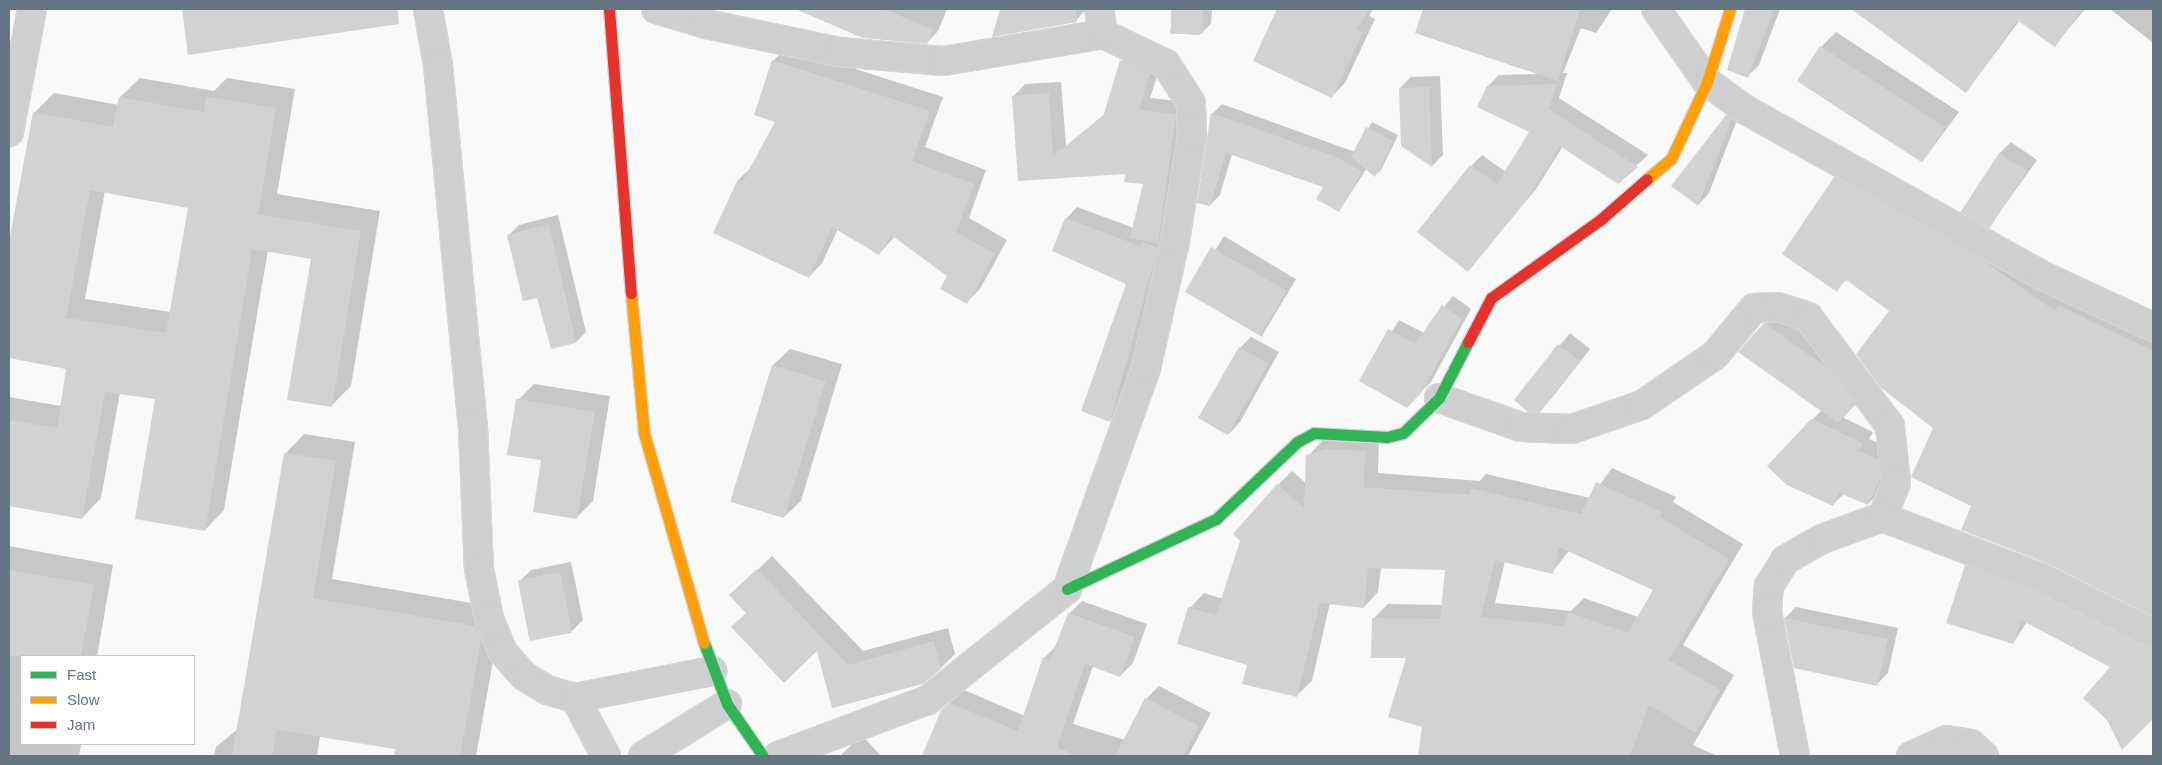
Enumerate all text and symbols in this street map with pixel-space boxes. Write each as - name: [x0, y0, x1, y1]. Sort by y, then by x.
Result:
- legend: [20, 655, 195, 745]
- text: Fast: [67, 666, 96, 683]
- text: Slow: [67, 691, 100, 708]
- text: Jam: [67, 716, 95, 733]

